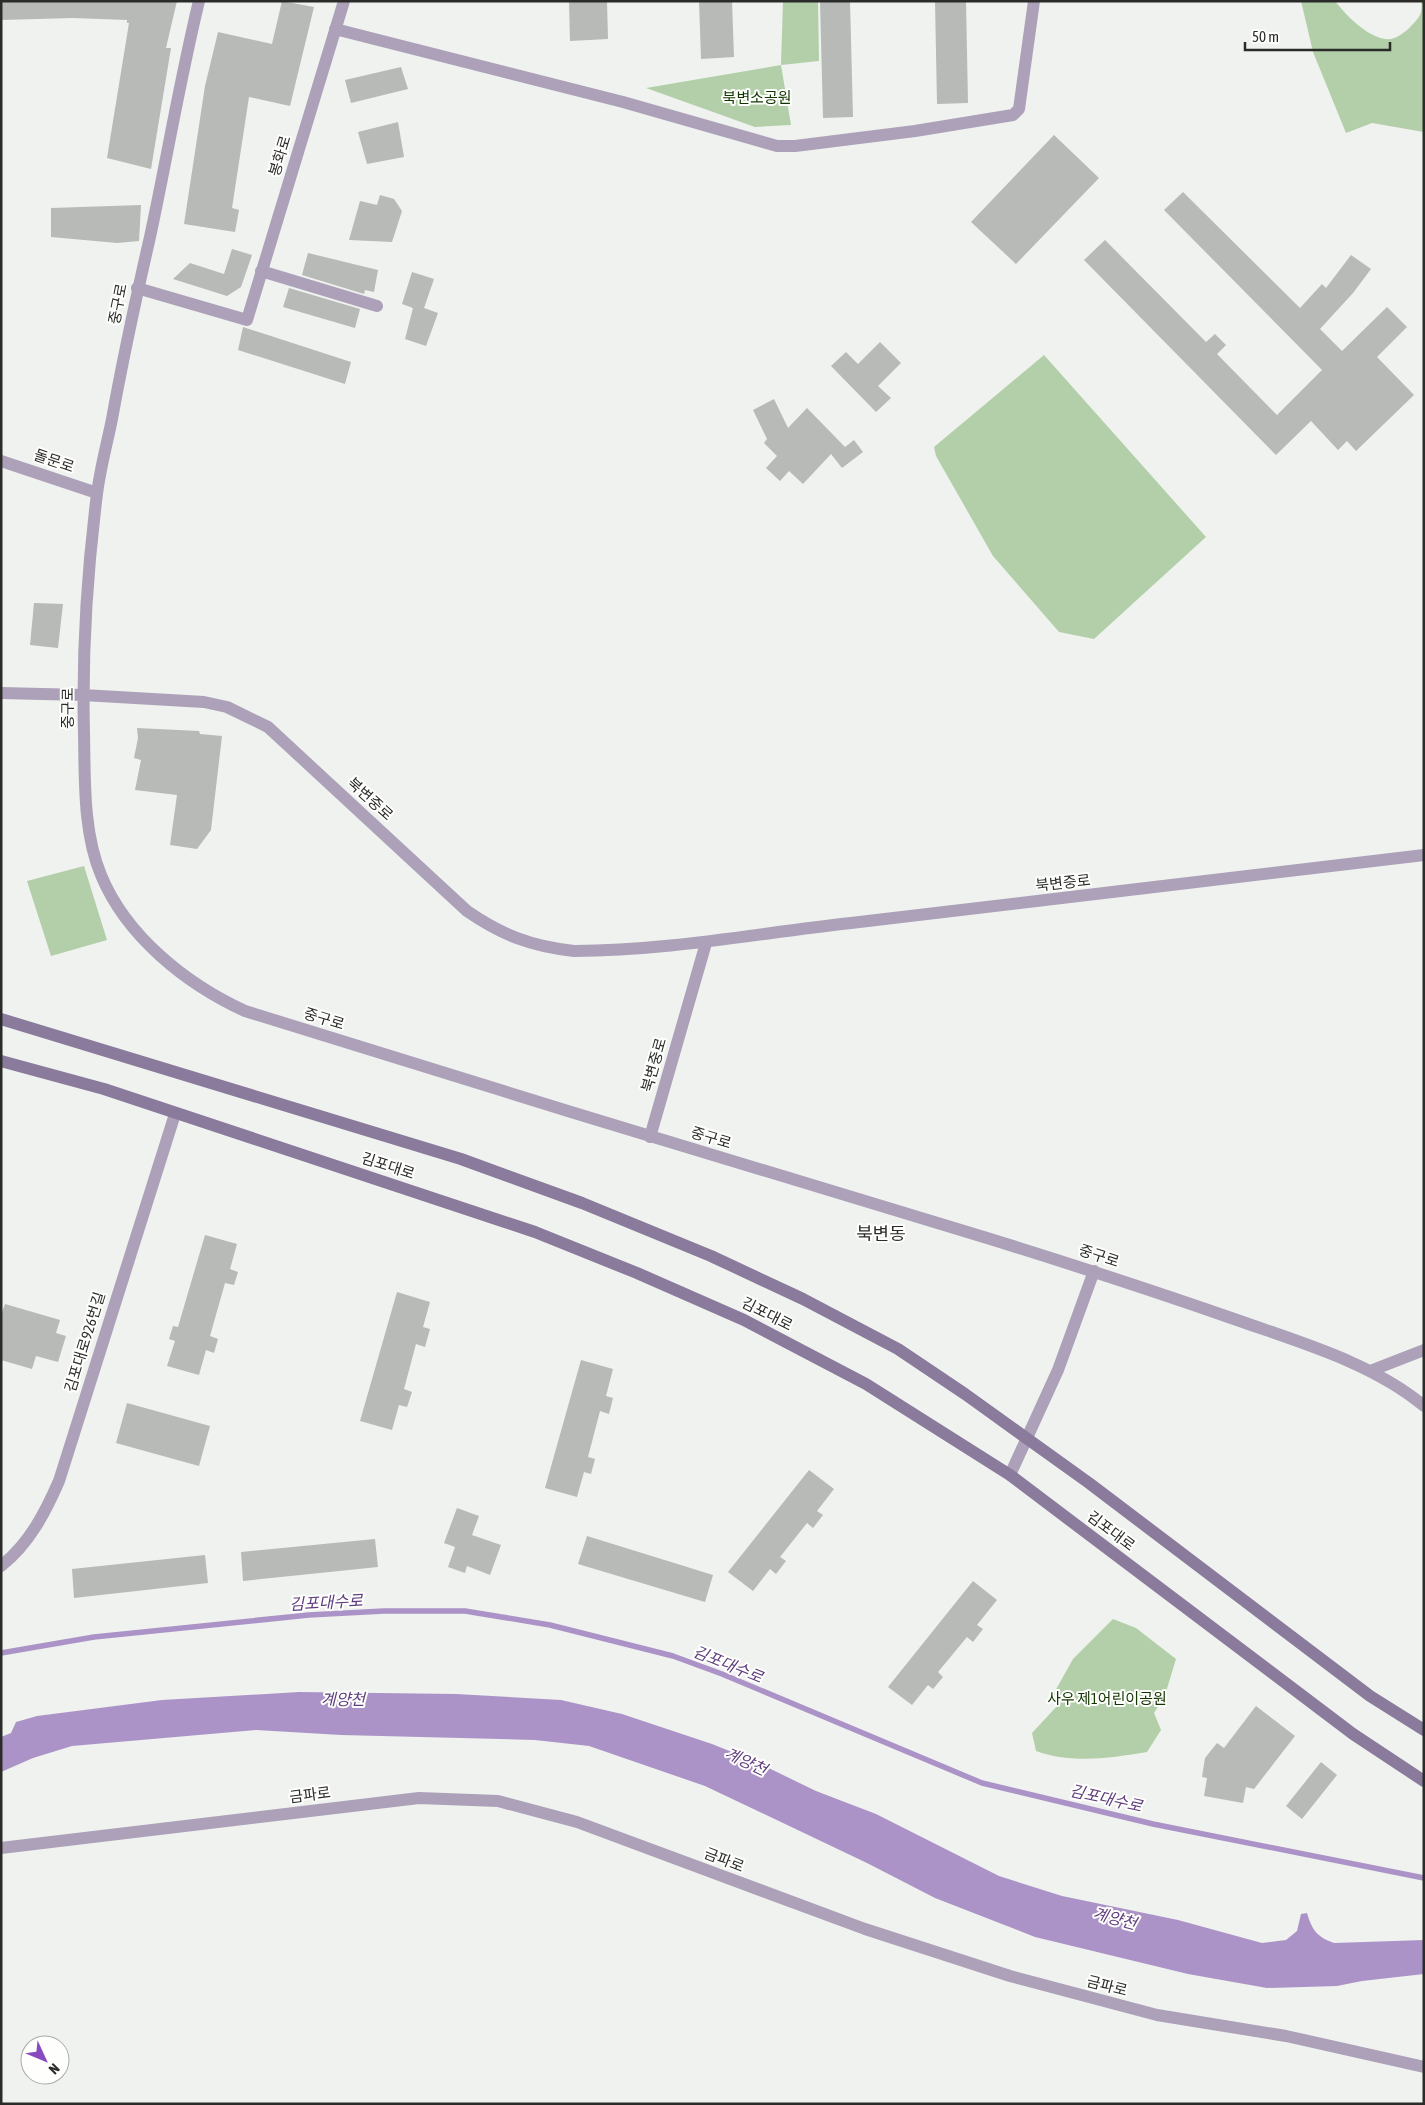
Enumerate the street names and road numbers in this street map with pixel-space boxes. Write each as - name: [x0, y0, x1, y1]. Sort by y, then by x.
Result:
- street label: 봉화로: [265, 134, 294, 178]
- street label: 중구로: [105, 282, 130, 326]
- street label: 돌문로: [32, 446, 77, 475]
- street label: 중구로: [59, 687, 76, 729]
- street label: 북변중로: [344, 774, 397, 823]
- street label: 북변중로: [1035, 871, 1091, 894]
- street label: 중구로: [302, 1004, 346, 1033]
- street label: 북변중로: [638, 1036, 669, 1094]
- street label: 중구로: [689, 1123, 733, 1152]
- street label: 김포대로: [359, 1149, 417, 1182]
- street label: 중구로: [1077, 1241, 1121, 1270]
- street label: 김포대로926번길: [61, 1290, 108, 1394]
- street label: 김포대로: [739, 1293, 796, 1334]
- street label: 김포대로: [1084, 1507, 1138, 1554]
- street label: 금파로: [288, 1784, 332, 1805]
- street label: 금파로: [702, 1844, 747, 1875]
- street label: 금파로: [1085, 1972, 1129, 1999]

